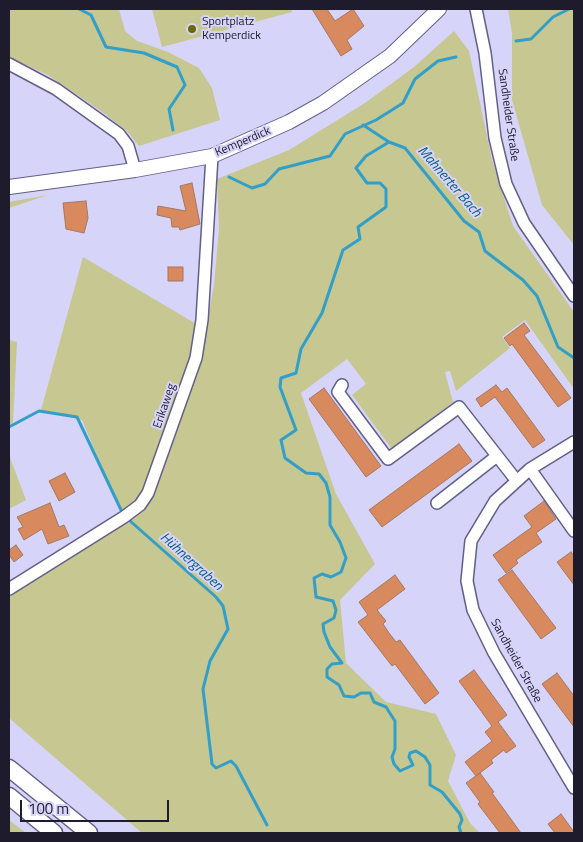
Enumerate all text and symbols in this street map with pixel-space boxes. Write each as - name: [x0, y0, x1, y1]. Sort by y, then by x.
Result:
- place label: Sportplatz Kemperdick: [202, 15, 261, 43]
- marker: Sportplatz Kemperdick: [186, 23, 198, 35]
- street label: Sandheider Straße: [494, 68, 522, 162]
- street label: Kemperdick: [213, 124, 273, 160]
- water label: Mahnerter Bach: [414, 143, 484, 221]
- street label: Erikaweg: [151, 382, 179, 430]
- water label: Hühnergraben: [156, 529, 226, 595]
- street label: Sandheider Straße: [487, 617, 545, 705]
- scale bar: [22, 790, 171, 822]
- text: 100 m: [28, 797, 69, 820]

